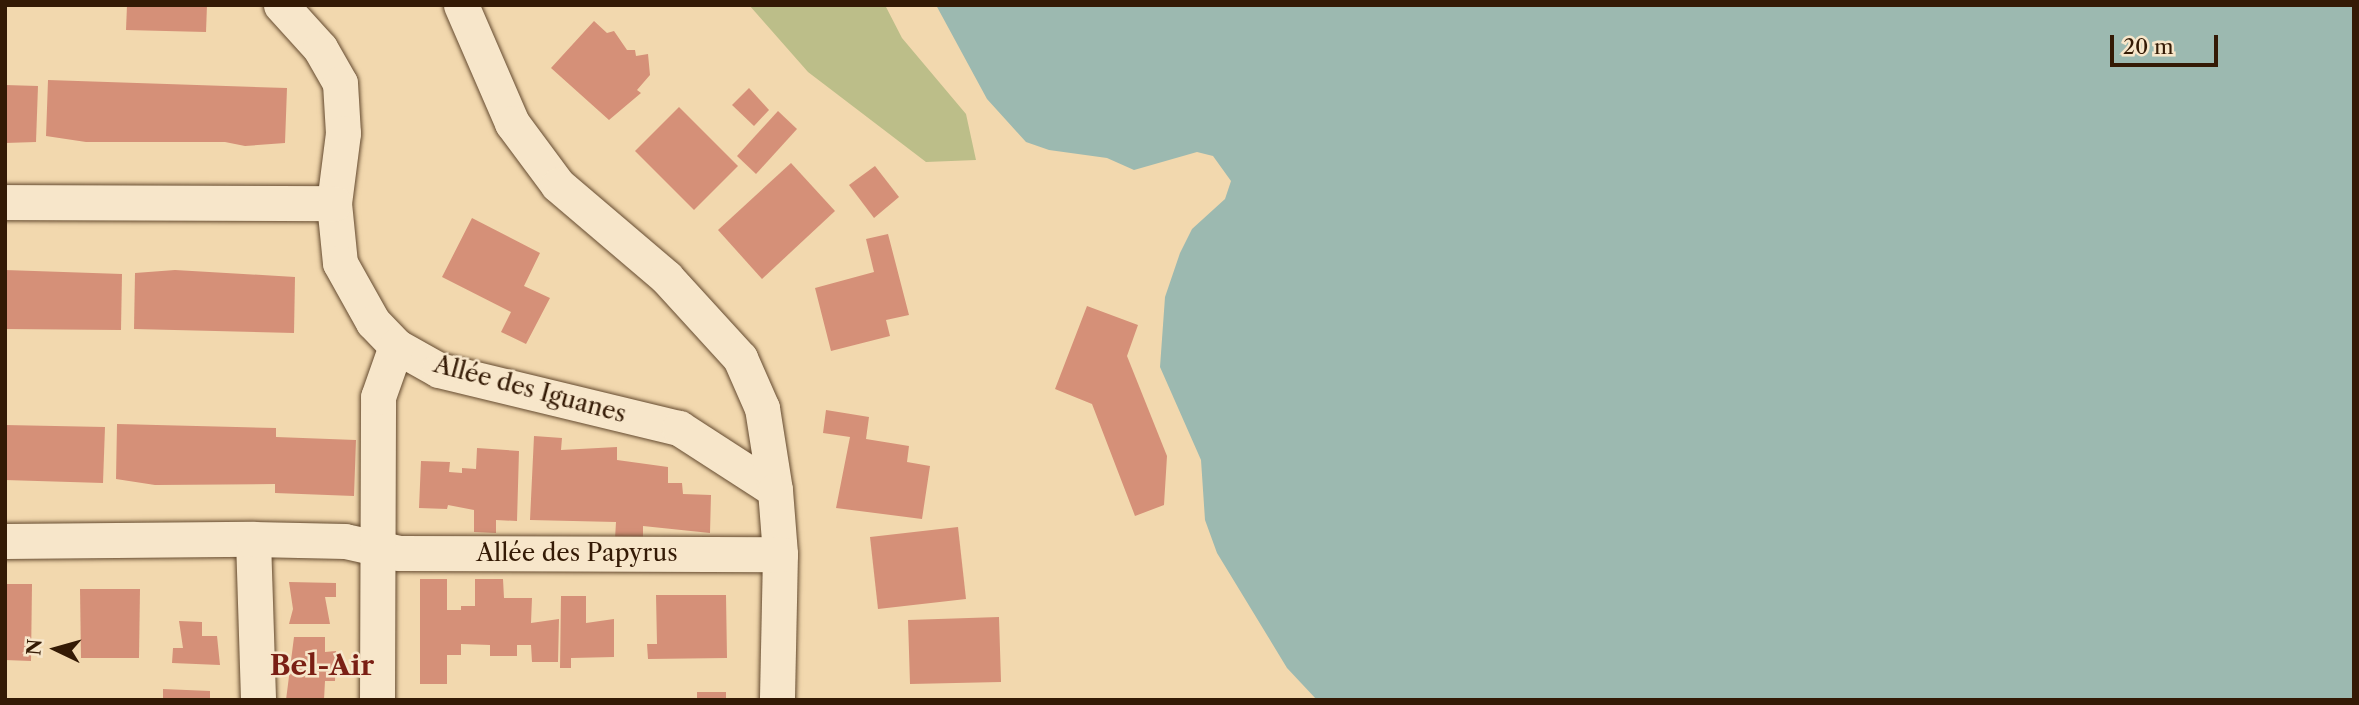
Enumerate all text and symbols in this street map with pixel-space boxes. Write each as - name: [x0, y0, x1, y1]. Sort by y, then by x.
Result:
- scale bar: [2114, 21, 2222, 65]
- text: 20 m: [2123, 34, 2174, 59]
- street label: Allée des Iguanes: [431, 349, 629, 429]
- street label: Allée des Papyrus: [476, 539, 678, 567]
- north arrow: [21, 614, 91, 684]
- text: N: [22, 638, 47, 656]
- district label: Bel-Air: [270, 648, 374, 682]

